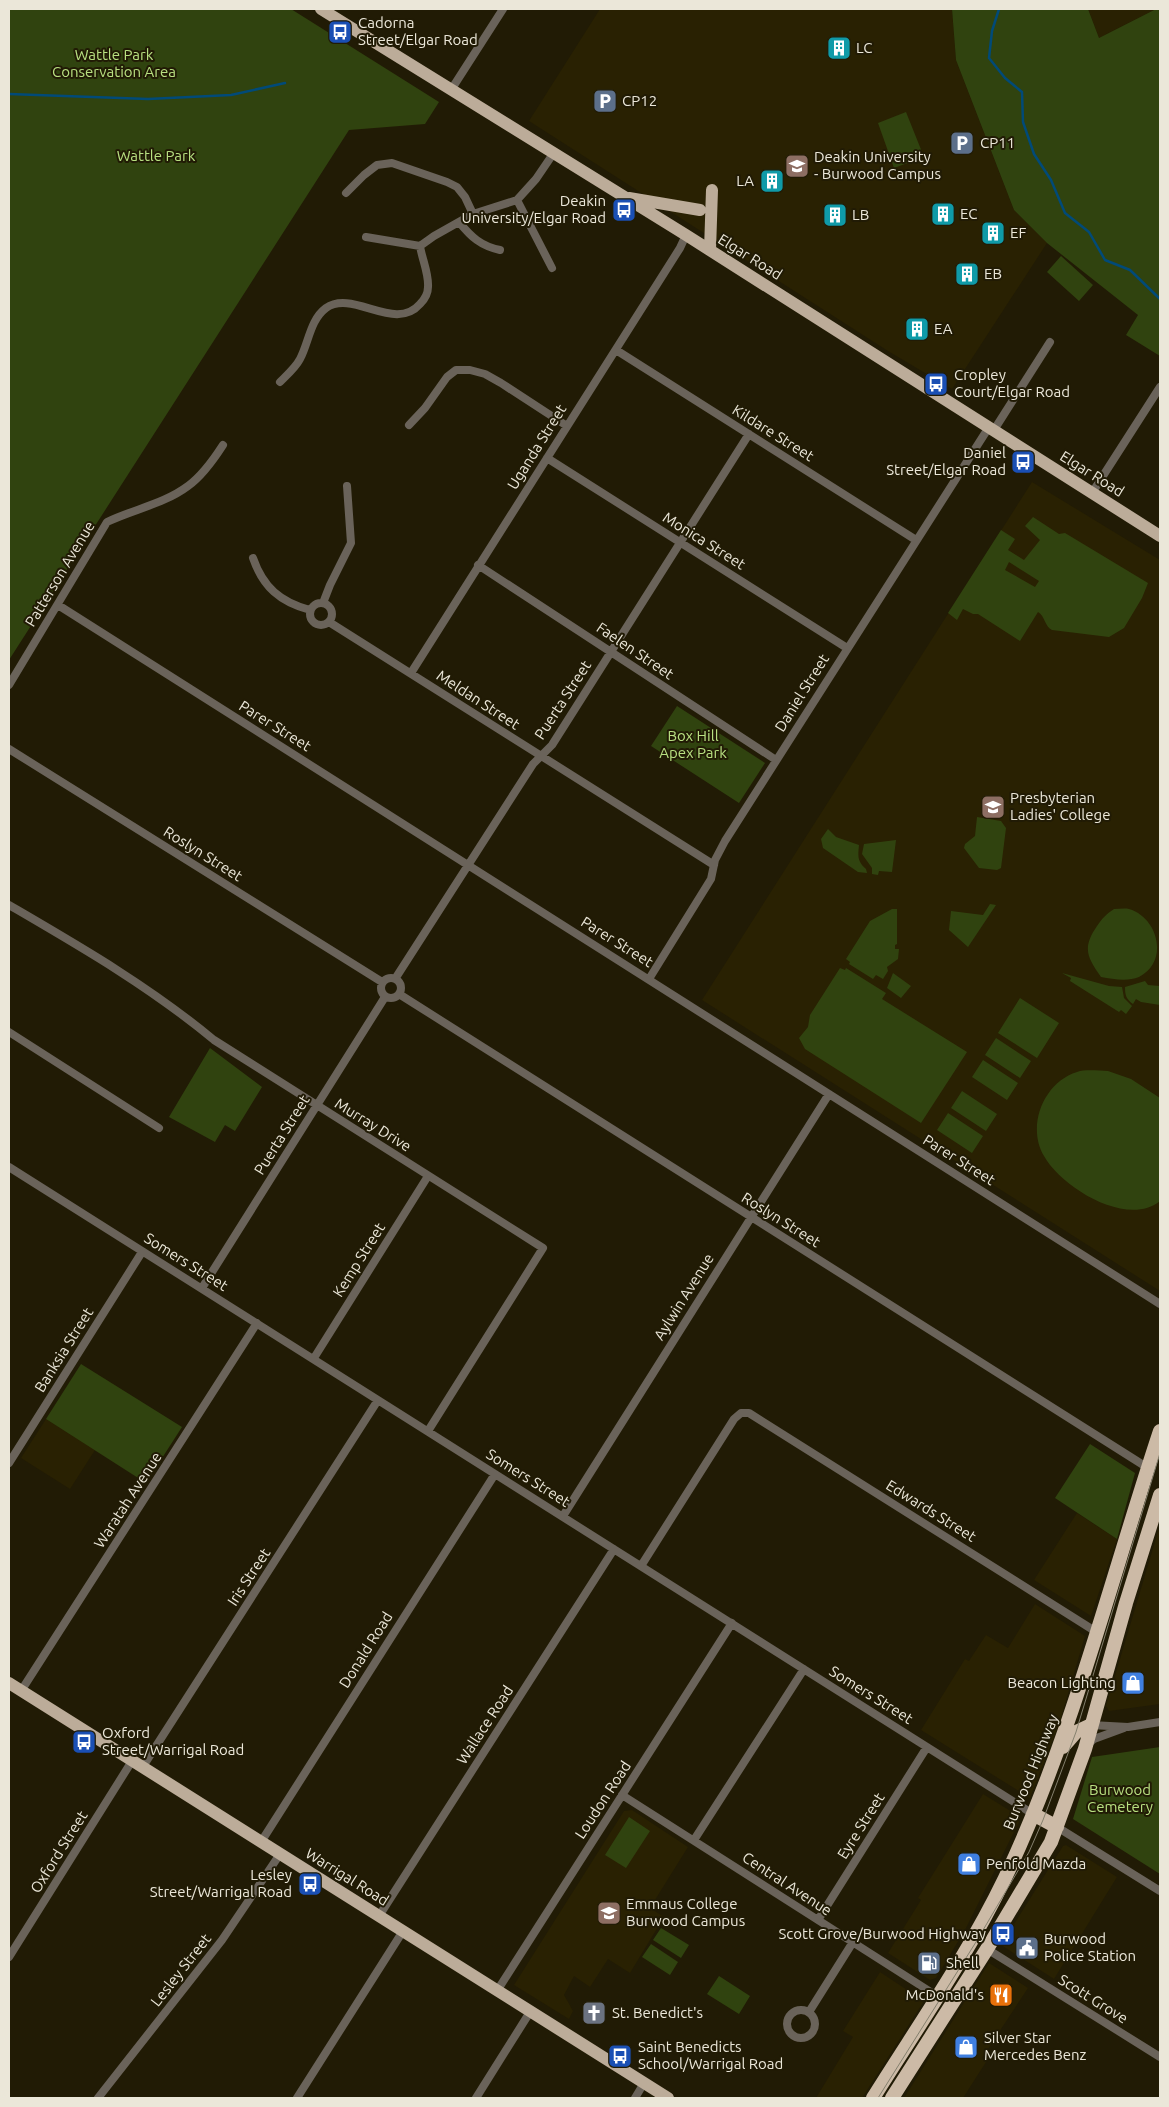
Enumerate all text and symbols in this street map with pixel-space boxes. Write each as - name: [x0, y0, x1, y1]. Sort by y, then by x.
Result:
- place label: Cadorna Street/Elgar Road: [358, 14, 478, 48]
- bus stop icon: Cadorna Street/Elgar Road: [327, 19, 353, 45]
- building icon: LC: [826, 35, 852, 61]
- place label: LC: [856, 39, 872, 56]
- park label: Wattle Park Conservation Area: [52, 46, 176, 80]
- parking icon: CP12: [592, 88, 618, 114]
- place label: CP12: [622, 92, 657, 109]
- parking icon: CP11: [949, 130, 975, 156]
- place label: CP11: [980, 134, 1015, 151]
- park label: Wattle Park: [117, 147, 196, 164]
- place label: Deakin University - Burwood Campus: [814, 148, 941, 182]
- school or university icon: Deakin University - Burwood Campus: [784, 153, 810, 179]
- building icon: LA: [759, 168, 785, 194]
- place label: LA: [736, 172, 754, 189]
- place label: Deakin University/Elgar Road: [461, 192, 606, 226]
- bus stop icon: Deakin University/Elgar Road: [611, 197, 637, 223]
- building icon: EC: [930, 201, 956, 227]
- building icon: LB: [822, 202, 848, 228]
- place label: EC: [960, 205, 977, 222]
- place label: LB: [852, 206, 869, 223]
- building icon: EF: [980, 220, 1006, 246]
- place label: EF: [1010, 224, 1026, 241]
- street label: Elgar Road: [715, 230, 785, 283]
- building icon: EB: [954, 261, 980, 287]
- place label: EB: [984, 265, 1002, 282]
- building icon: EA: [904, 316, 930, 342]
- place label: EA: [934, 320, 953, 337]
- place label: Cropley Court/Elgar Road: [954, 366, 1070, 400]
- bus stop icon: Cropley Court/Elgar Road: [923, 371, 949, 397]
- street label: Uganda Street: [504, 401, 570, 492]
- street label: Kildare Street: [729, 401, 817, 464]
- place label: Daniel Street/Elgar Road: [886, 444, 1006, 478]
- street label: Elgar Road: [1057, 447, 1127, 500]
- bus stop icon: Daniel Street/Elgar Road: [1010, 449, 1036, 475]
- street label: Monica Street: [660, 508, 749, 573]
- street label: Patterson Avenue: [21, 518, 98, 630]
- street label: Faelen Street: [593, 619, 677, 683]
- street label: Daniel Street: [771, 651, 832, 735]
- street label: Puerta Street: [531, 657, 594, 742]
- street label: Meldan Street: [434, 666, 523, 733]
- street label: Parer Street: [236, 697, 314, 754]
- park label: Box Hill Apex Park: [659, 727, 727, 761]
- place label: Presbyterian Ladies' College: [1010, 789, 1110, 823]
- school or university icon: Presbyterian Ladies' College: [980, 794, 1006, 820]
- street label: Roslyn Street: [161, 823, 246, 885]
- street label: Parer Street: [578, 913, 656, 970]
- street label: Puerta Street: [250, 1092, 313, 1178]
- street label: Murray Drive: [332, 1094, 415, 1155]
- street label: Parer Street: [920, 1131, 998, 1188]
- street label: Roslyn Street: [739, 1189, 824, 1251]
- street label: Kemp Street: [329, 1219, 388, 1300]
- street label: Somers Street: [141, 1229, 231, 1294]
- street label: Aylwin Avenue: [650, 1250, 717, 1343]
- street label: Banksia Street: [31, 1304, 96, 1395]
- street label: Somers Street: [483, 1445, 573, 1510]
- street label: Waratah Avenue: [90, 1449, 165, 1551]
- street label: Edwards Street: [883, 1476, 979, 1545]
- street label: Iris Street: [224, 1545, 273, 1609]
- street label: Donald Road: [335, 1609, 396, 1691]
- street label: Somers Street: [826, 1662, 916, 1727]
- shop icon: Beacon Lighting: [1120, 1670, 1146, 1696]
- place label: Beacon Lighting: [1008, 1674, 1116, 1691]
- street label: Wallace Road: [453, 1682, 516, 1767]
- street label: Burwood Highway: [1000, 1711, 1062, 1832]
- place label: Oxford Street/Warrigal Road: [102, 1724, 244, 1758]
- bus stop icon: Oxford Street/Warrigal Road: [71, 1729, 97, 1755]
- street label: Loudon Road: [571, 1758, 634, 1842]
- park label: Burwood Cemetery: [1087, 1781, 1153, 1815]
- street label: Eyre Street: [834, 1789, 888, 1862]
- street label: Oxford Street: [27, 1808, 91, 1896]
- street label: Warrigal Road: [303, 1844, 392, 1909]
- street label: Central Avenue: [739, 1848, 835, 1919]
- shop icon: Penfold Mazda: [956, 1851, 982, 1877]
- place label: Penfold Mazda: [986, 1855, 1086, 1872]
- place label: Lesley Street/Warrigal Road: [150, 1866, 292, 1900]
- bus stop icon: Lesley Street/Warrigal Road: [297, 1871, 323, 1897]
- place label: Emmaus College Burwood Campus: [626, 1895, 745, 1929]
- school or university icon: Emmaus College Burwood Campus: [596, 1900, 622, 1926]
- bus stop icon: Scott Grove/Burwood Highway: [990, 1921, 1016, 1947]
- place label: Scott Grove/Burwood Highway: [778, 1925, 986, 1942]
- street label: Lesley Street: [147, 1930, 214, 2009]
- place label: Burwood Police Station: [1044, 1930, 1136, 1964]
- public building icon: Burwood Police Station: [1014, 1935, 1040, 1961]
- fuel station icon: Shell: [916, 1950, 942, 1976]
- place label: Shell: [946, 1954, 979, 1971]
- street label: Scott Grove: [1055, 1971, 1131, 2027]
- restaurant icon: McDonald's: [988, 1982, 1014, 2008]
- place label: McDonald's: [906, 1986, 984, 2003]
- church icon: St. Benedict's: [581, 2000, 607, 2026]
- place label: St. Benedict's: [612, 2004, 703, 2021]
- place label: Silver Star Mercedes Benz: [984, 2029, 1087, 2063]
- shop icon: Silver Star Mercedes Benz: [953, 2034, 979, 2060]
- place label: Saint Benedicts School/Warrigal Road: [638, 2038, 783, 2072]
- bus stop icon: Saint Benedicts School/Warrigal Road: [607, 2043, 633, 2069]

